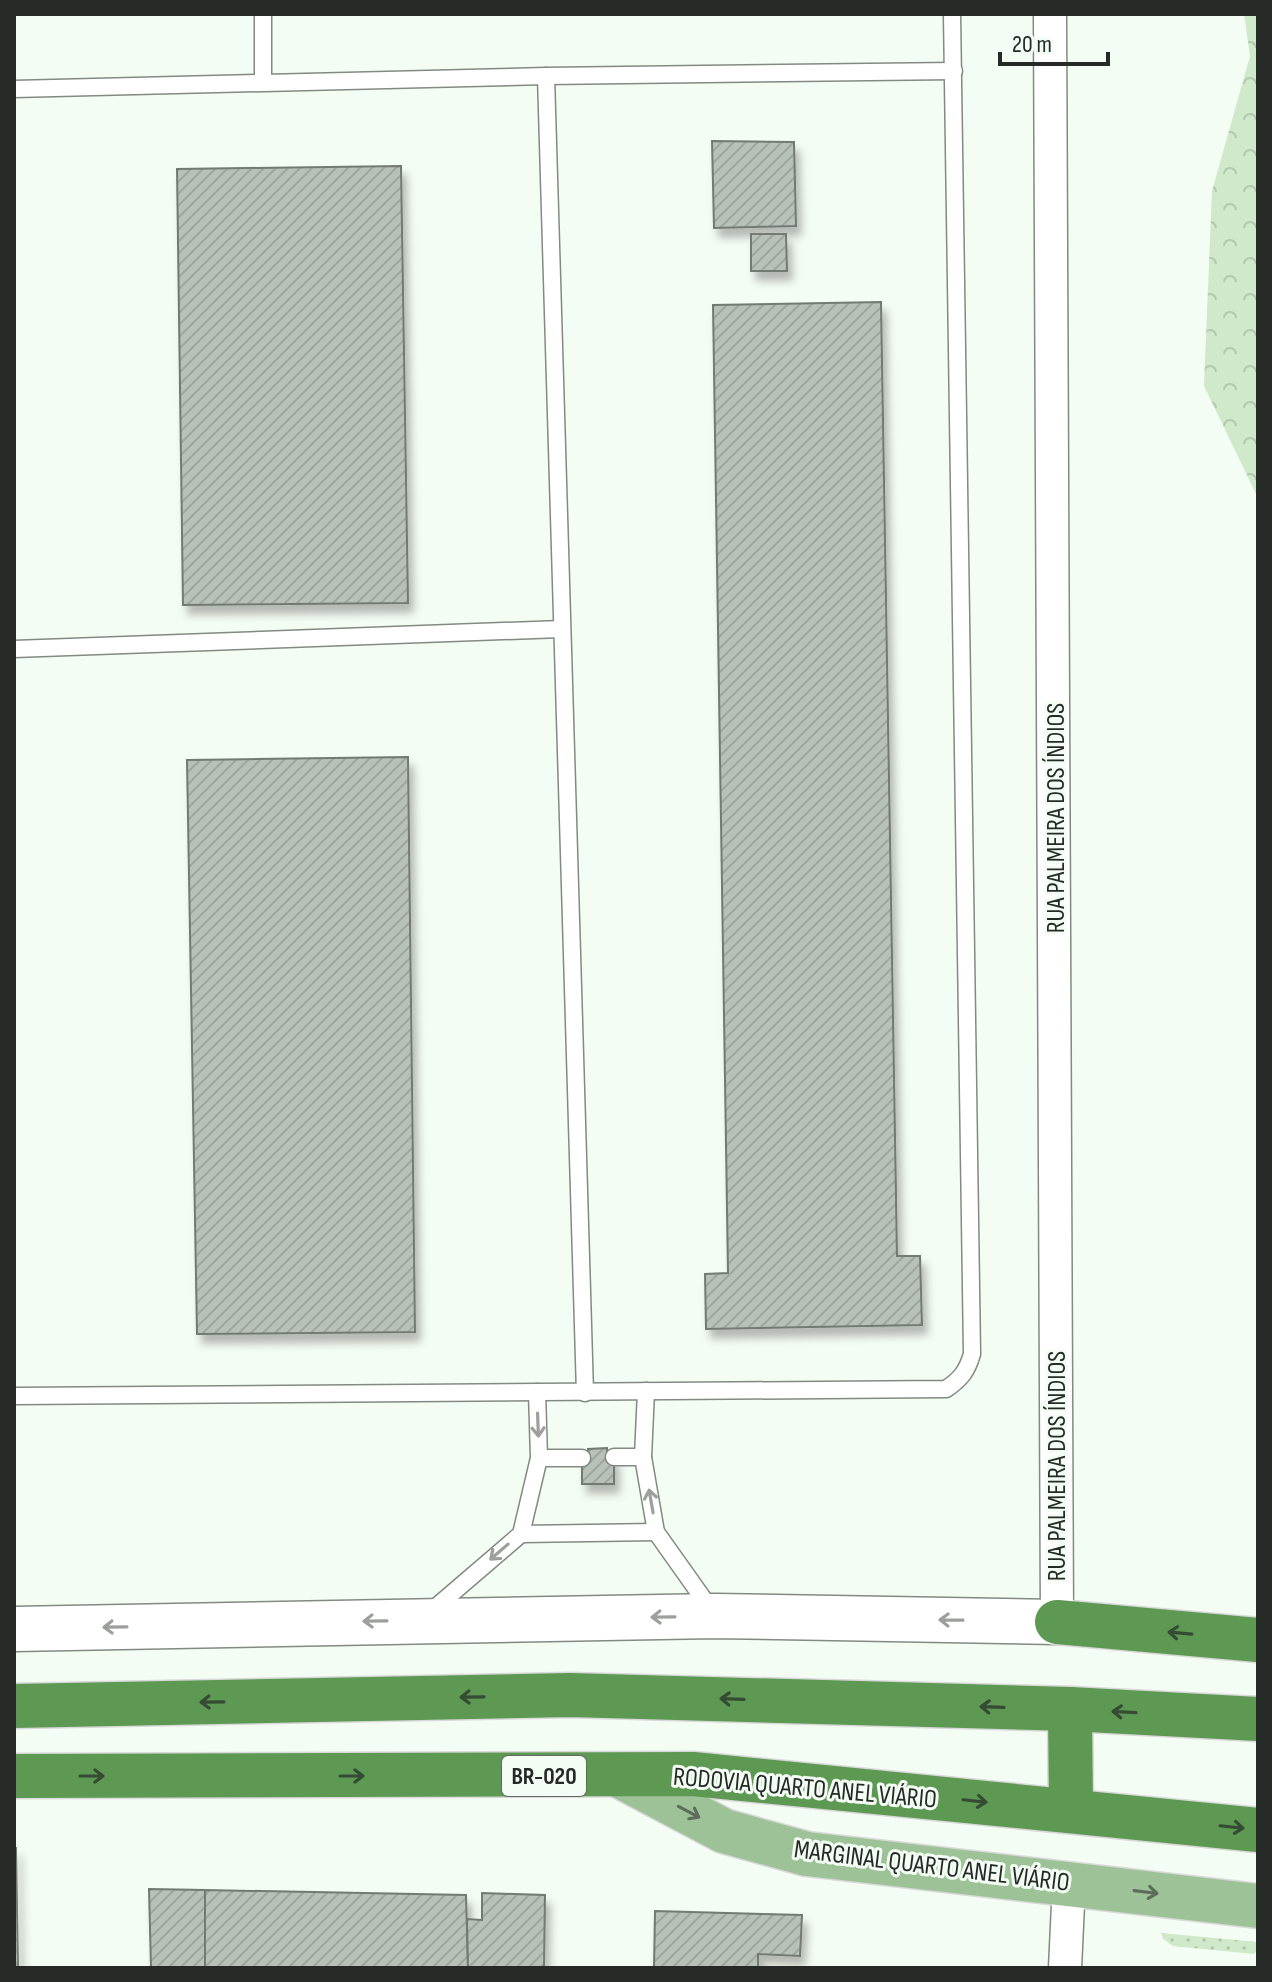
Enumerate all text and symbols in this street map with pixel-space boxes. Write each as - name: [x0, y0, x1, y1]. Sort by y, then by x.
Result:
- scale bar: [1000, 16, 1108, 66]
- text: 20 m: [1012, 30, 1052, 59]
- street label: RUA PALMEIRA DOS ÍNDIOS: [1041, 703, 1072, 933]
- street label: RUA PALMEIRA DOS ÍNDIOS: [1042, 1351, 1073, 1581]
- one-way arrow: [530, 1411, 545, 1438]
- one-way arrow: [642, 1489, 657, 1514]
- one-way arrow: [490, 1543, 510, 1561]
- one-way arrow: [650, 1609, 677, 1624]
- one-way arrow: [938, 1612, 965, 1628]
- one-way arrow: [362, 1613, 389, 1628]
- one-way arrow: [102, 1619, 129, 1634]
- one-way arrow: [1167, 1625, 1194, 1640]
- one-way arrow: [459, 1689, 486, 1705]
- one-way arrow: [719, 1692, 746, 1707]
- one-way arrow: [199, 1694, 226, 1710]
- one-way arrow: [979, 1699, 1006, 1714]
- one-way arrow: [1111, 1704, 1138, 1719]
- road number: BR-020: [502, 1756, 586, 1796]
- street label: RODOVIA QUARTO ANEL VIÁRIO: [672, 1762, 938, 1815]
- one-way arrow: [78, 1768, 105, 1784]
- one-way arrow: [338, 1768, 365, 1784]
- one-way arrow: [961, 1794, 988, 1809]
- one-way arrow: [677, 1805, 701, 1821]
- one-way arrow: [1219, 1820, 1245, 1835]
- street label: MARGINAL QUARTO ANEL VIÁRIO: [792, 1834, 1071, 1899]
- one-way arrow: [1133, 1885, 1158, 1900]

